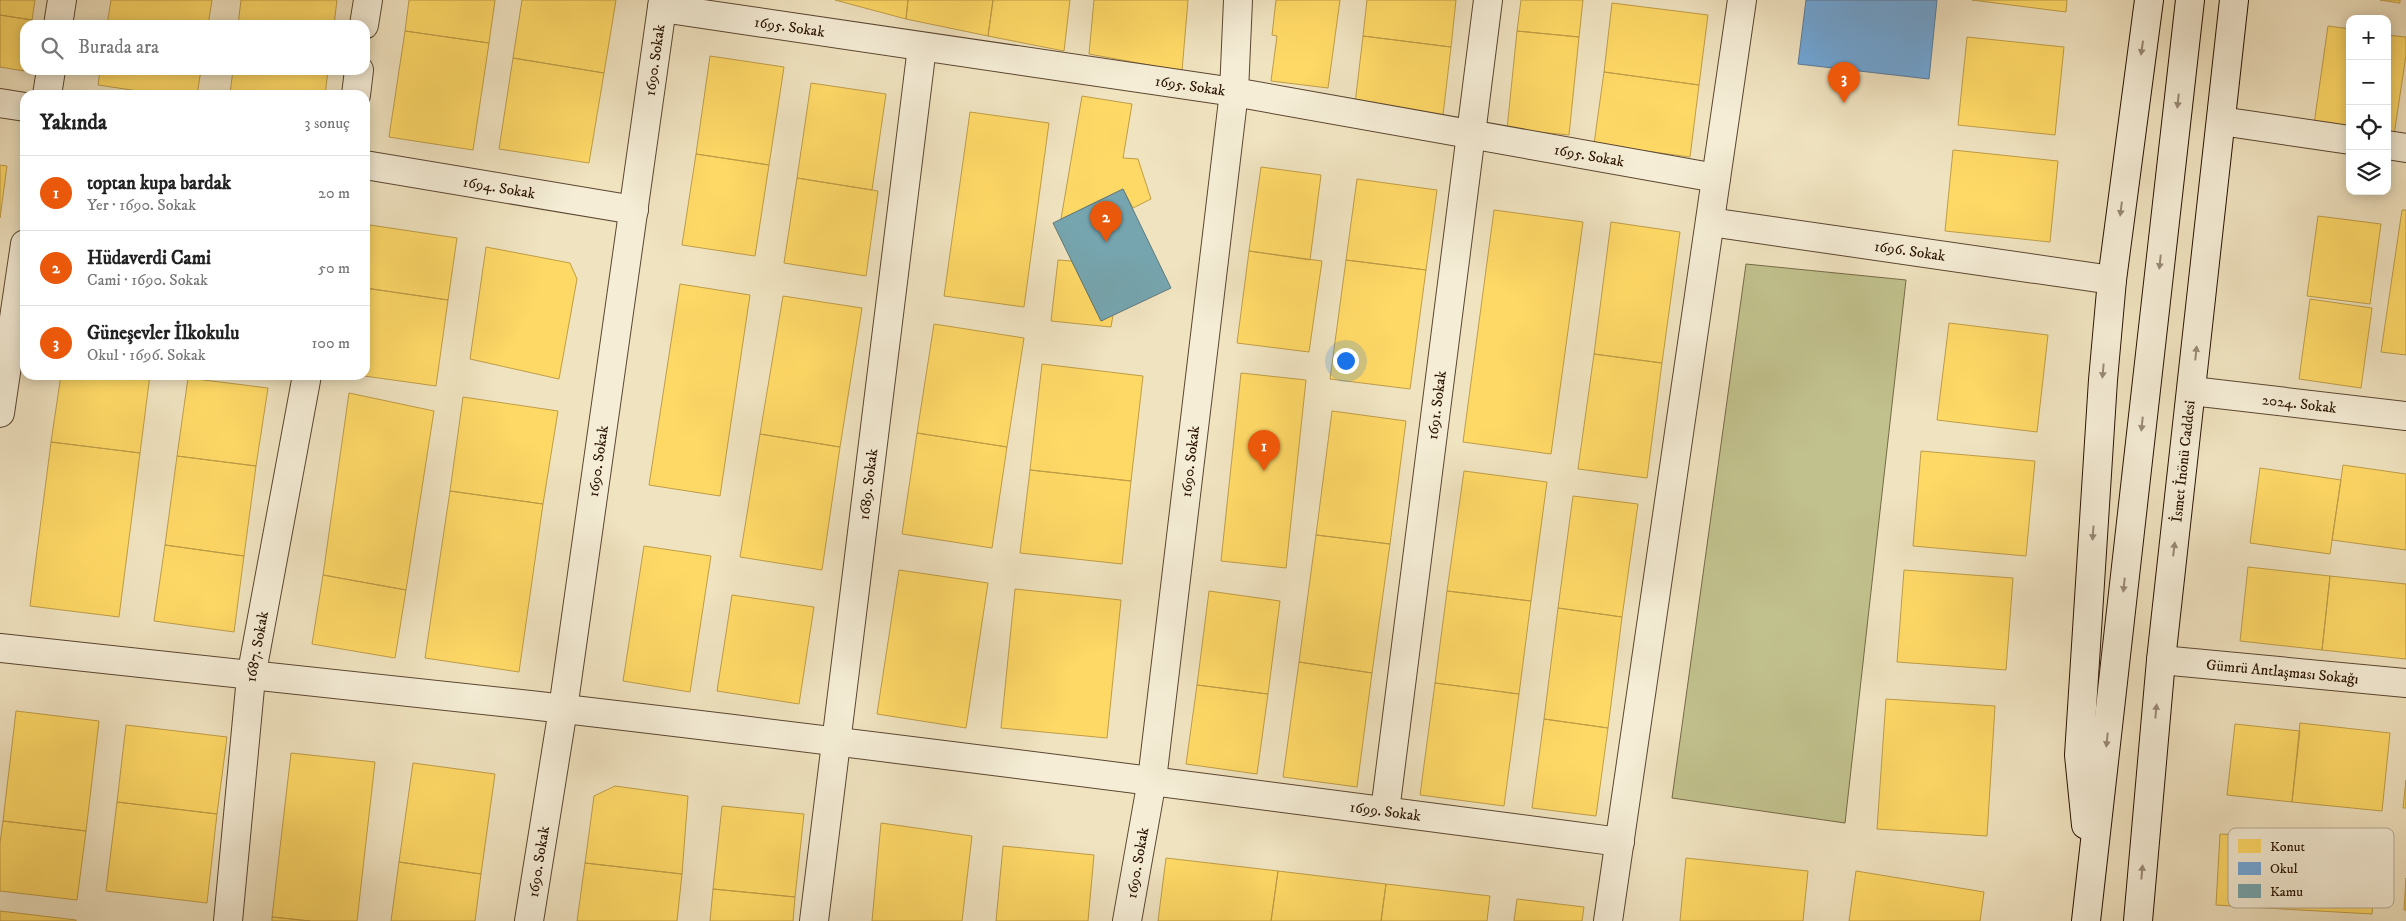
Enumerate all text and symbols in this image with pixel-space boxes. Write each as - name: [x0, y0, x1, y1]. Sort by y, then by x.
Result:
- street label: 1695. Sokak: [753, 12, 827, 41]
- map controls: [2346, 15, 2391, 195]
- button: +: [2346, 15, 2391, 60]
- search box: [20, 20, 370, 75]
- street label: 1690. Sokak: [640, 23, 669, 97]
- icon: search: [38, 34, 66, 62]
- text: Burada ara: [78, 36, 159, 59]
- one-way arrow: [2138, 41, 2146, 57]
- button: −: [2346, 60, 2391, 105]
- pin: 3: [1828, 62, 1860, 103]
- street label: 1695. Sokak: [1154, 71, 1227, 100]
- one-way arrow: [2174, 93, 2182, 109]
- button: locate: [2346, 105, 2391, 150]
- text: Yakında: [40, 110, 107, 136]
- text: 3 sonuç: [305, 113, 350, 133]
- street label: 1695. Sokak: [1553, 140, 1626, 171]
- button: layers: [2346, 150, 2391, 195]
- text: toptan kupa bardak: [87, 172, 231, 195]
- street label: 1694. Sokak: [462, 172, 537, 203]
- text: 1: [53, 183, 59, 203]
- text: 20 m: [318, 183, 350, 203]
- text: Yer · 1690. Sokak: [87, 195, 196, 215]
- pin: 2: [1090, 201, 1122, 242]
- one-way arrow: [2117, 202, 2125, 218]
- street label: 1696. Sokak: [1873, 236, 1947, 265]
- text: Hüdaverdi Cami: [87, 247, 211, 270]
- one-way arrow: [2156, 254, 2164, 270]
- text: 2: [52, 258, 60, 278]
- text: 50 m: [318, 258, 350, 278]
- text: Cami · 1690. Sokak: [87, 270, 208, 290]
- text: Güneşevler İlkokulu: [87, 322, 239, 345]
- text: 3: [53, 333, 59, 353]
- text: 100 m: [312, 333, 350, 353]
- one-way arrow: [2192, 344, 2200, 360]
- text: Okul · 1696. Sokak: [87, 345, 206, 365]
- your location: [1333, 348, 1359, 374]
- one-way arrow: [2099, 363, 2107, 379]
- street label: 1691. Sokak: [1423, 369, 1450, 441]
- street label: 2024. Sokak: [2261, 390, 2338, 417]
- street label: İsmet İnönü Caddesi: [2167, 399, 2199, 523]
- one-way arrow: [2138, 416, 2146, 432]
- street label: 1690. Sokak: [584, 424, 612, 498]
- street label: 1690. Sokak: [1176, 424, 1204, 498]
- pin: 1: [1248, 430, 1280, 471]
- street label: 1689. Sokak: [854, 447, 882, 521]
- one-way arrow: [2089, 525, 2097, 541]
- one-way arrow: [2170, 541, 2178, 557]
- one-way arrow: [2120, 577, 2128, 593]
- street label: 1687. Sokak: [241, 609, 273, 683]
- street label: Gümrü Antlaşması Sokağı: [2205, 655, 2360, 688]
- one-way arrow: [2153, 702, 2161, 718]
- one-way arrow: [2103, 732, 2111, 748]
- street label: 1699. Sokak: [1349, 797, 1423, 825]
- street label: 1690. Sokak: [523, 824, 554, 899]
- street label: 1690. Sokak: [1122, 825, 1153, 900]
- legend: [2228, 828, 2394, 908]
- text: Konut: [2270, 838, 2306, 856]
- text: Okul: [2270, 860, 2298, 878]
- one-way arrow: [2139, 864, 2147, 880]
- text: Kamu: [2270, 883, 2303, 901]

